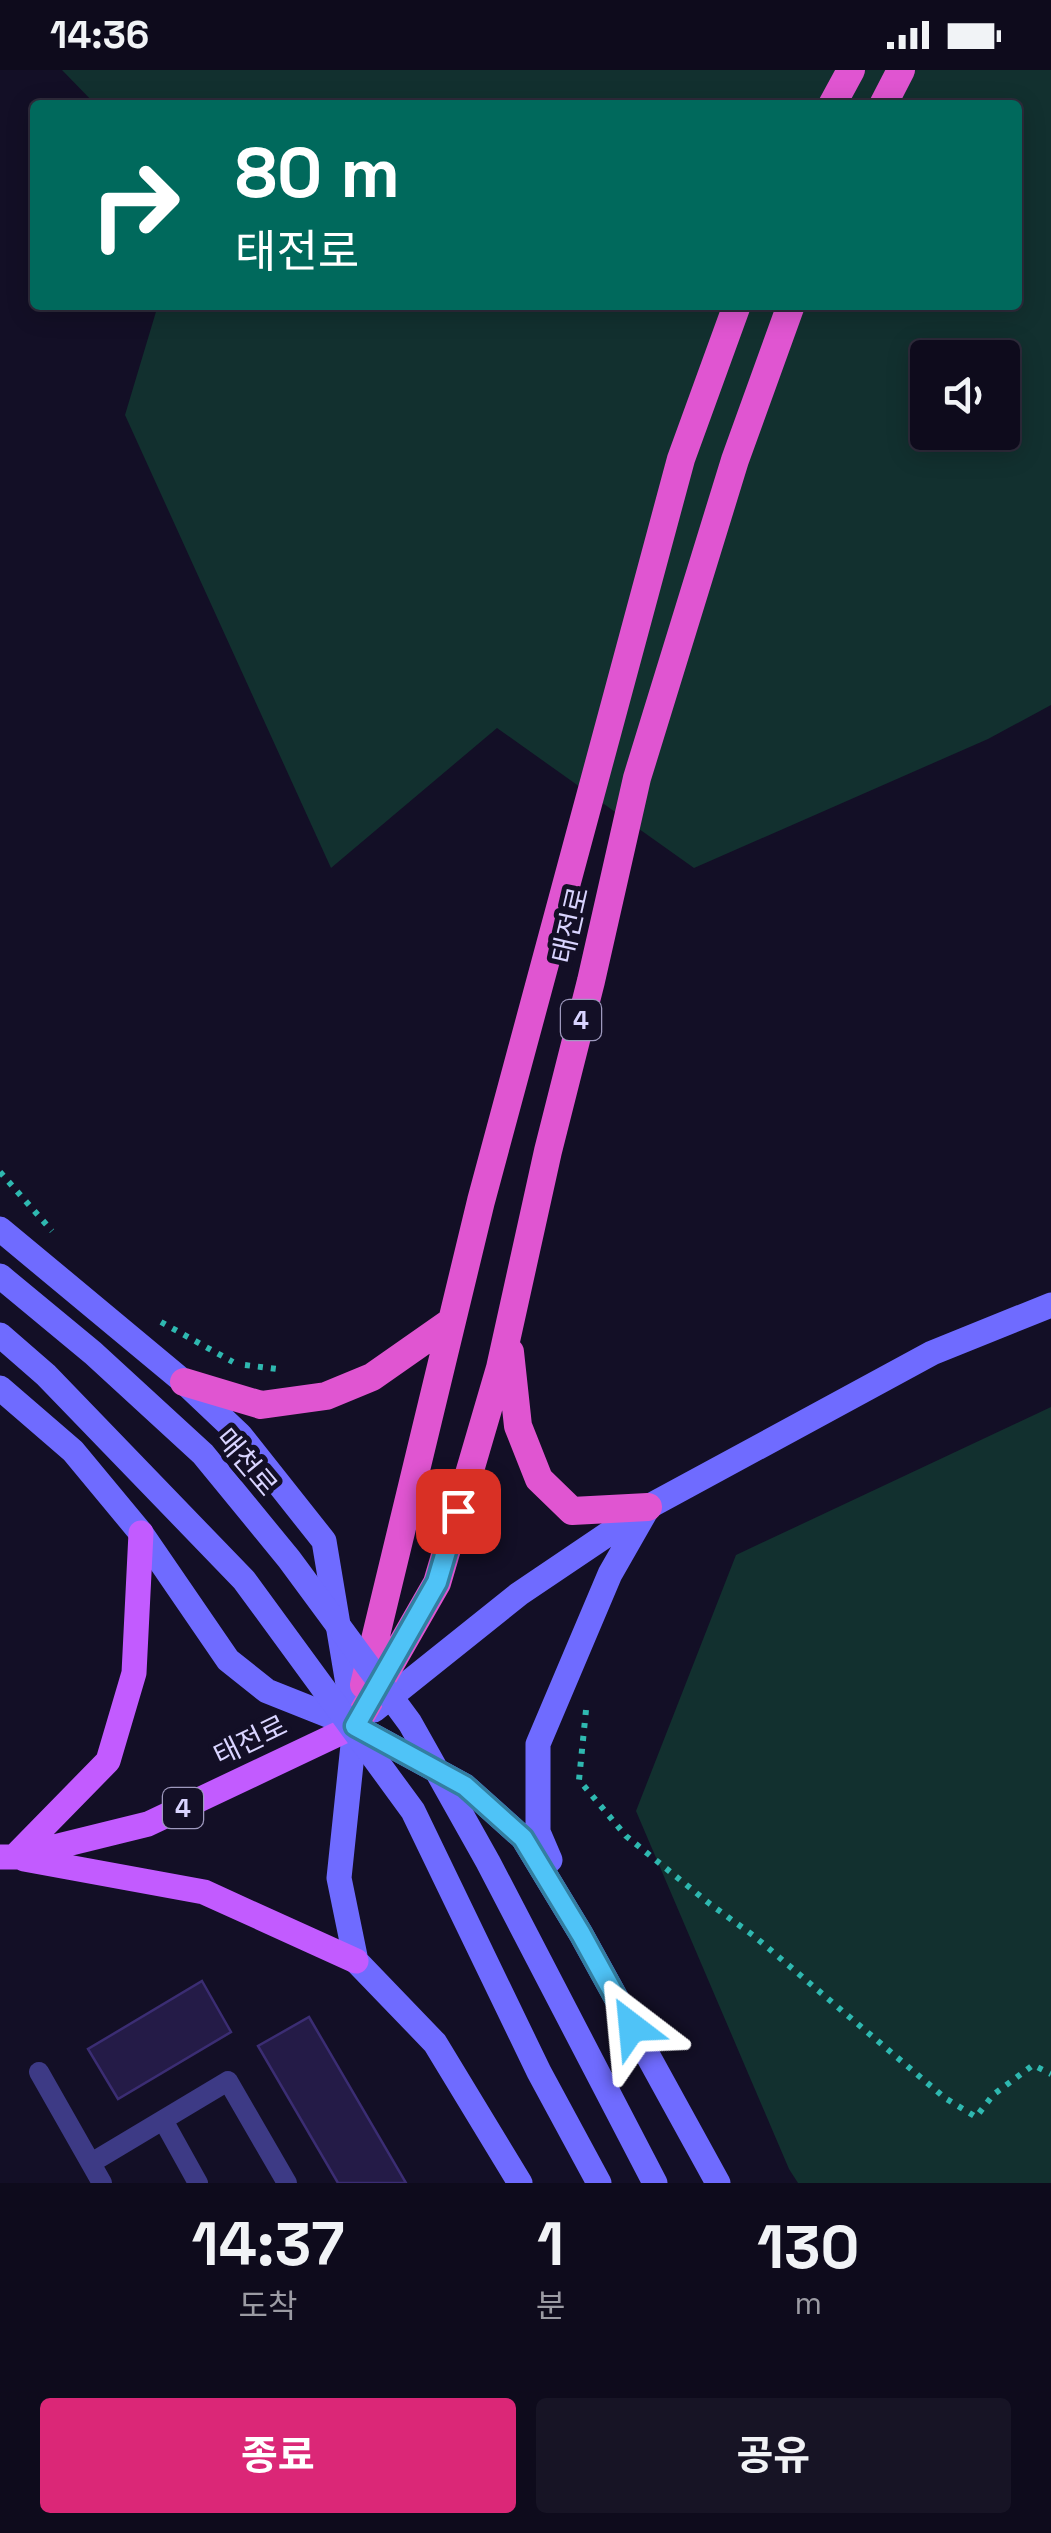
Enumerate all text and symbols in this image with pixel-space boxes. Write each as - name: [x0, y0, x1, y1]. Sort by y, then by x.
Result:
- text: 14:36: [50, 11, 149, 59]
- text: 80 m: [235, 128, 400, 217]
- icon: right: [70, 140, 200, 270]
- text: 태전로: [235, 223, 359, 280]
- map controls: [910, 340, 1020, 450]
- button: sound: [910, 340, 1020, 450]
- street label: 태전로: [544, 883, 596, 967]
- road number: 4: [561, 1000, 601, 1040]
- street label: 매천로: [208, 1421, 286, 1503]
- pin: [416, 1469, 501, 1554]
- icon: arrive: [431, 1484, 486, 1539]
- street label: 태전로: [207, 1707, 293, 1773]
- road number: 4: [163, 1788, 203, 1828]
- position arrow: [580, 1975, 684, 2079]
- text: 14:37: [192, 2206, 344, 2283]
- text: 1: [537, 2206, 564, 2283]
- text: 130: [757, 2209, 859, 2286]
- text: m: [794, 2283, 822, 2323]
- text: 도착: [239, 2286, 297, 2326]
- text: 분: [536, 2286, 565, 2326]
- button: 종료: [40, 2398, 516, 2513]
- button: 공유: [536, 2398, 1011, 2513]

